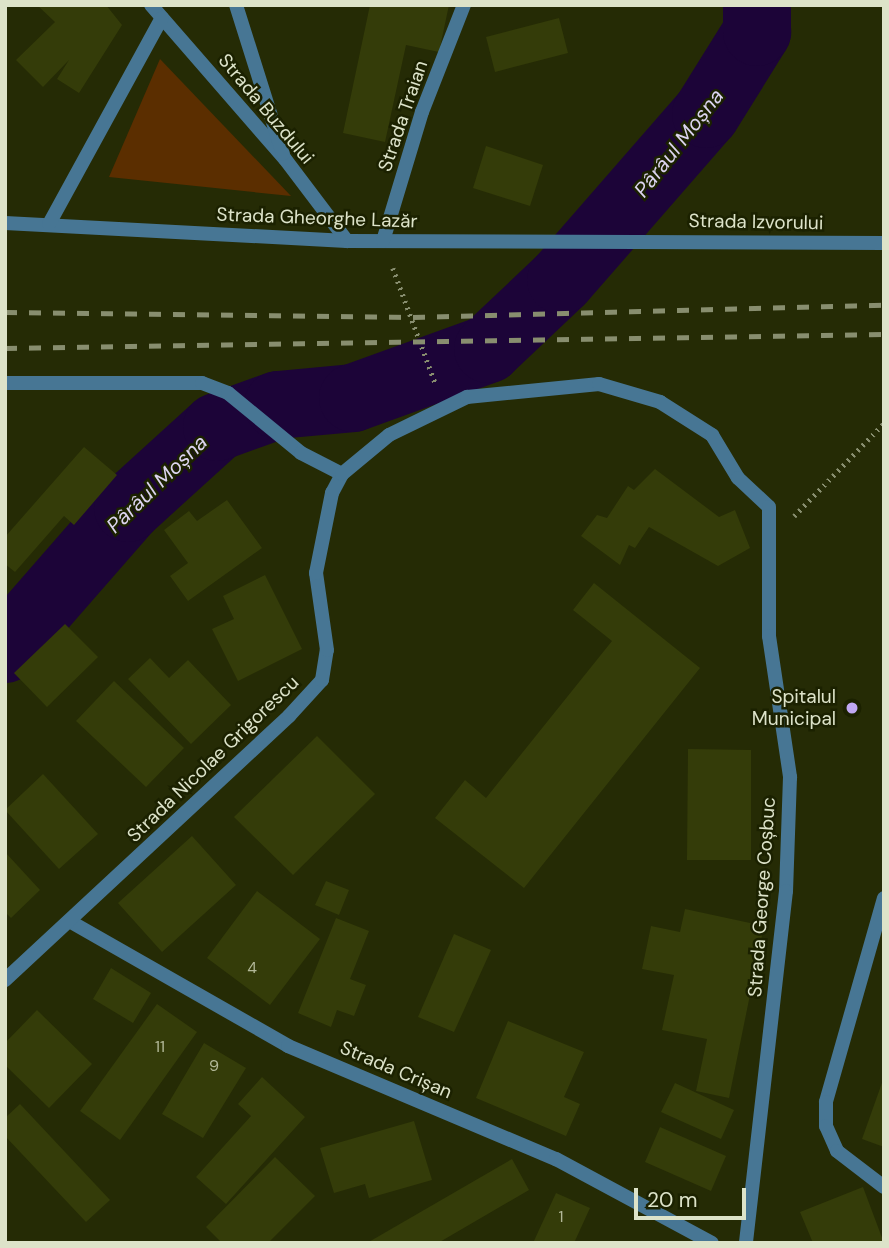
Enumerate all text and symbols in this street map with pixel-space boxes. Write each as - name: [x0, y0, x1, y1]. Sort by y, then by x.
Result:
- street label: Strada Buzdului: [213, 49, 319, 169]
- street label: Strada Traian: [373, 58, 433, 174]
- water label: Pârâul Moșna: [629, 84, 729, 202]
- street label: Strada Gheorghe Lazăr: [216, 203, 418, 233]
- street label: Strada Izvorului: [688, 209, 824, 235]
- water label: Pârâul Moșna: [101, 430, 213, 538]
- street label: Strada Nicolae Grigorescu: [122, 671, 304, 847]
- place label: Spitalul Municipal: [752, 686, 836, 730]
- marker: Spitalul Municipal: [842, 698, 862, 718]
- street label: Strada George Coșbuc: [744, 796, 780, 998]
- house number: 4: [247, 958, 257, 978]
- street label: Strada Crișan: [337, 1036, 455, 1104]
- house number: 11: [155, 1037, 165, 1057]
- house number: 9: [209, 1056, 219, 1076]
- scale bar: [637, 1174, 749, 1218]
- text: 20 m: [647, 1186, 698, 1214]
- house number: 1: [559, 1207, 563, 1227]

